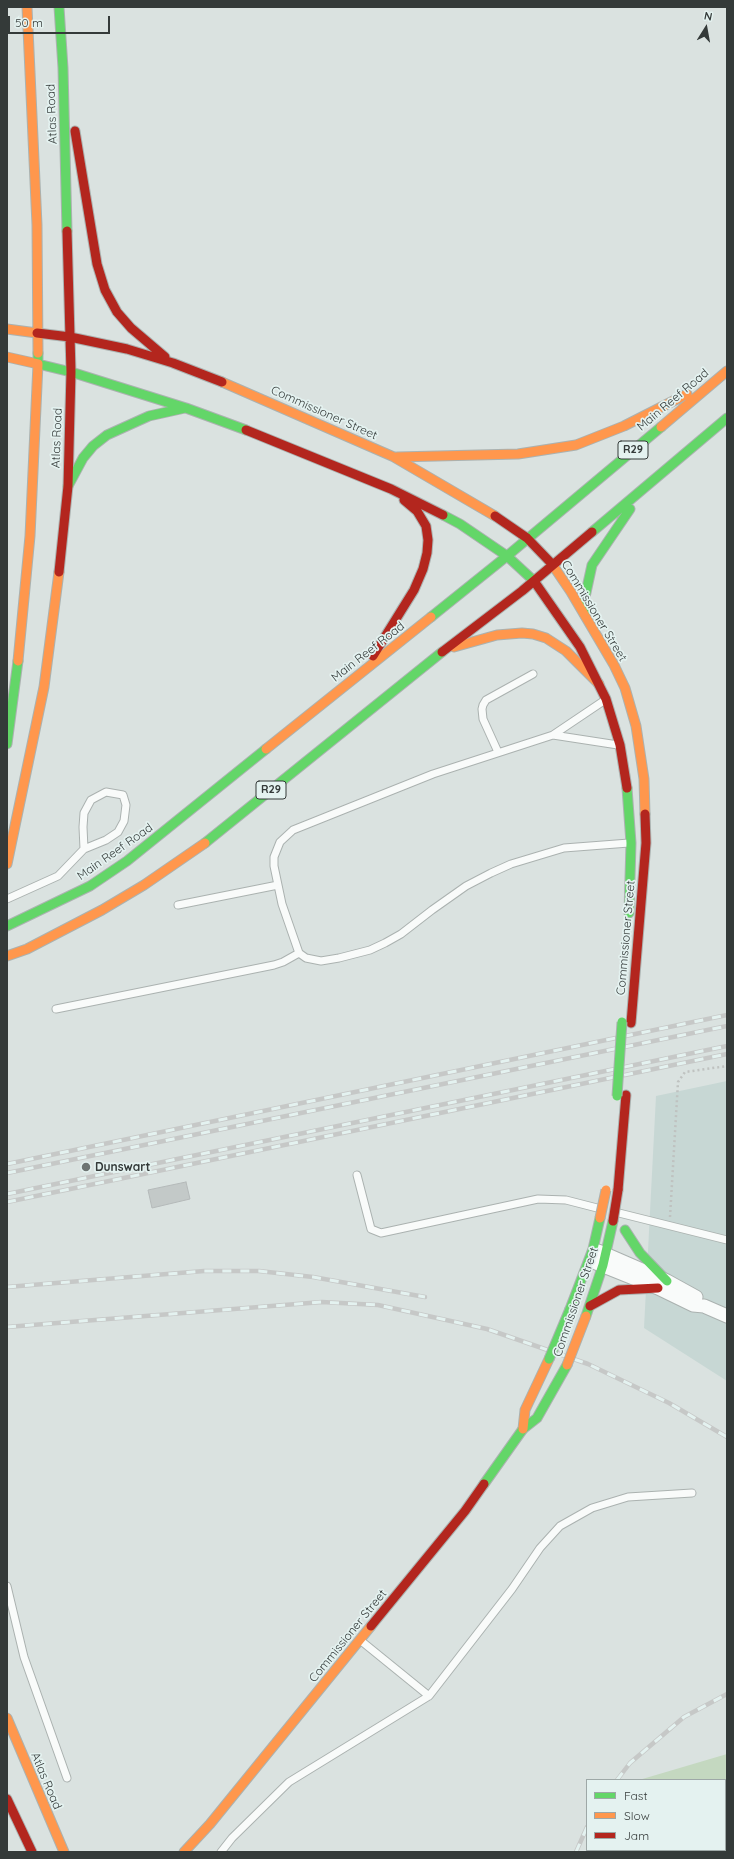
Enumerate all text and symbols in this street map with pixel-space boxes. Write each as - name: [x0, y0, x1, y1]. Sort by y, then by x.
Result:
- scale bar: [10, 8, 112, 34]
- north arrow: [686, 8, 726, 48]
- text: N: [703, 9, 714, 24]
- text: 50 m: [15, 15, 43, 30]
- street label: Atlas Road: [44, 84, 60, 144]
- street label: Main Reef Road: [634, 366, 712, 434]
- street label: Commissioner Street: [269, 383, 379, 443]
- street label: Atlas Road: [49, 408, 65, 468]
- road number: R29: [618, 441, 648, 459]
- street label: Commissioner Street: [558, 558, 630, 664]
- street label: Main Reef Road: [329, 619, 407, 685]
- road number: R29: [256, 781, 286, 799]
- street label: Main Reef Road: [74, 821, 156, 883]
- street label: Commissioner Street: [614, 880, 638, 996]
- place label: Dunswart: [95, 1160, 150, 1174]
- marker: Dunswart: [80, 1161, 92, 1173]
- street label: Commissioner Street: [550, 1245, 602, 1359]
- street label: Commissioner Street: [306, 1587, 390, 1685]
- street label: Atlas Road: [28, 1750, 64, 1812]
- legend: [586, 1779, 726, 1851]
- text: Fast: [624, 1788, 648, 1803]
- text: Slow: [624, 1808, 650, 1823]
- text: Jam: [624, 1828, 649, 1843]

